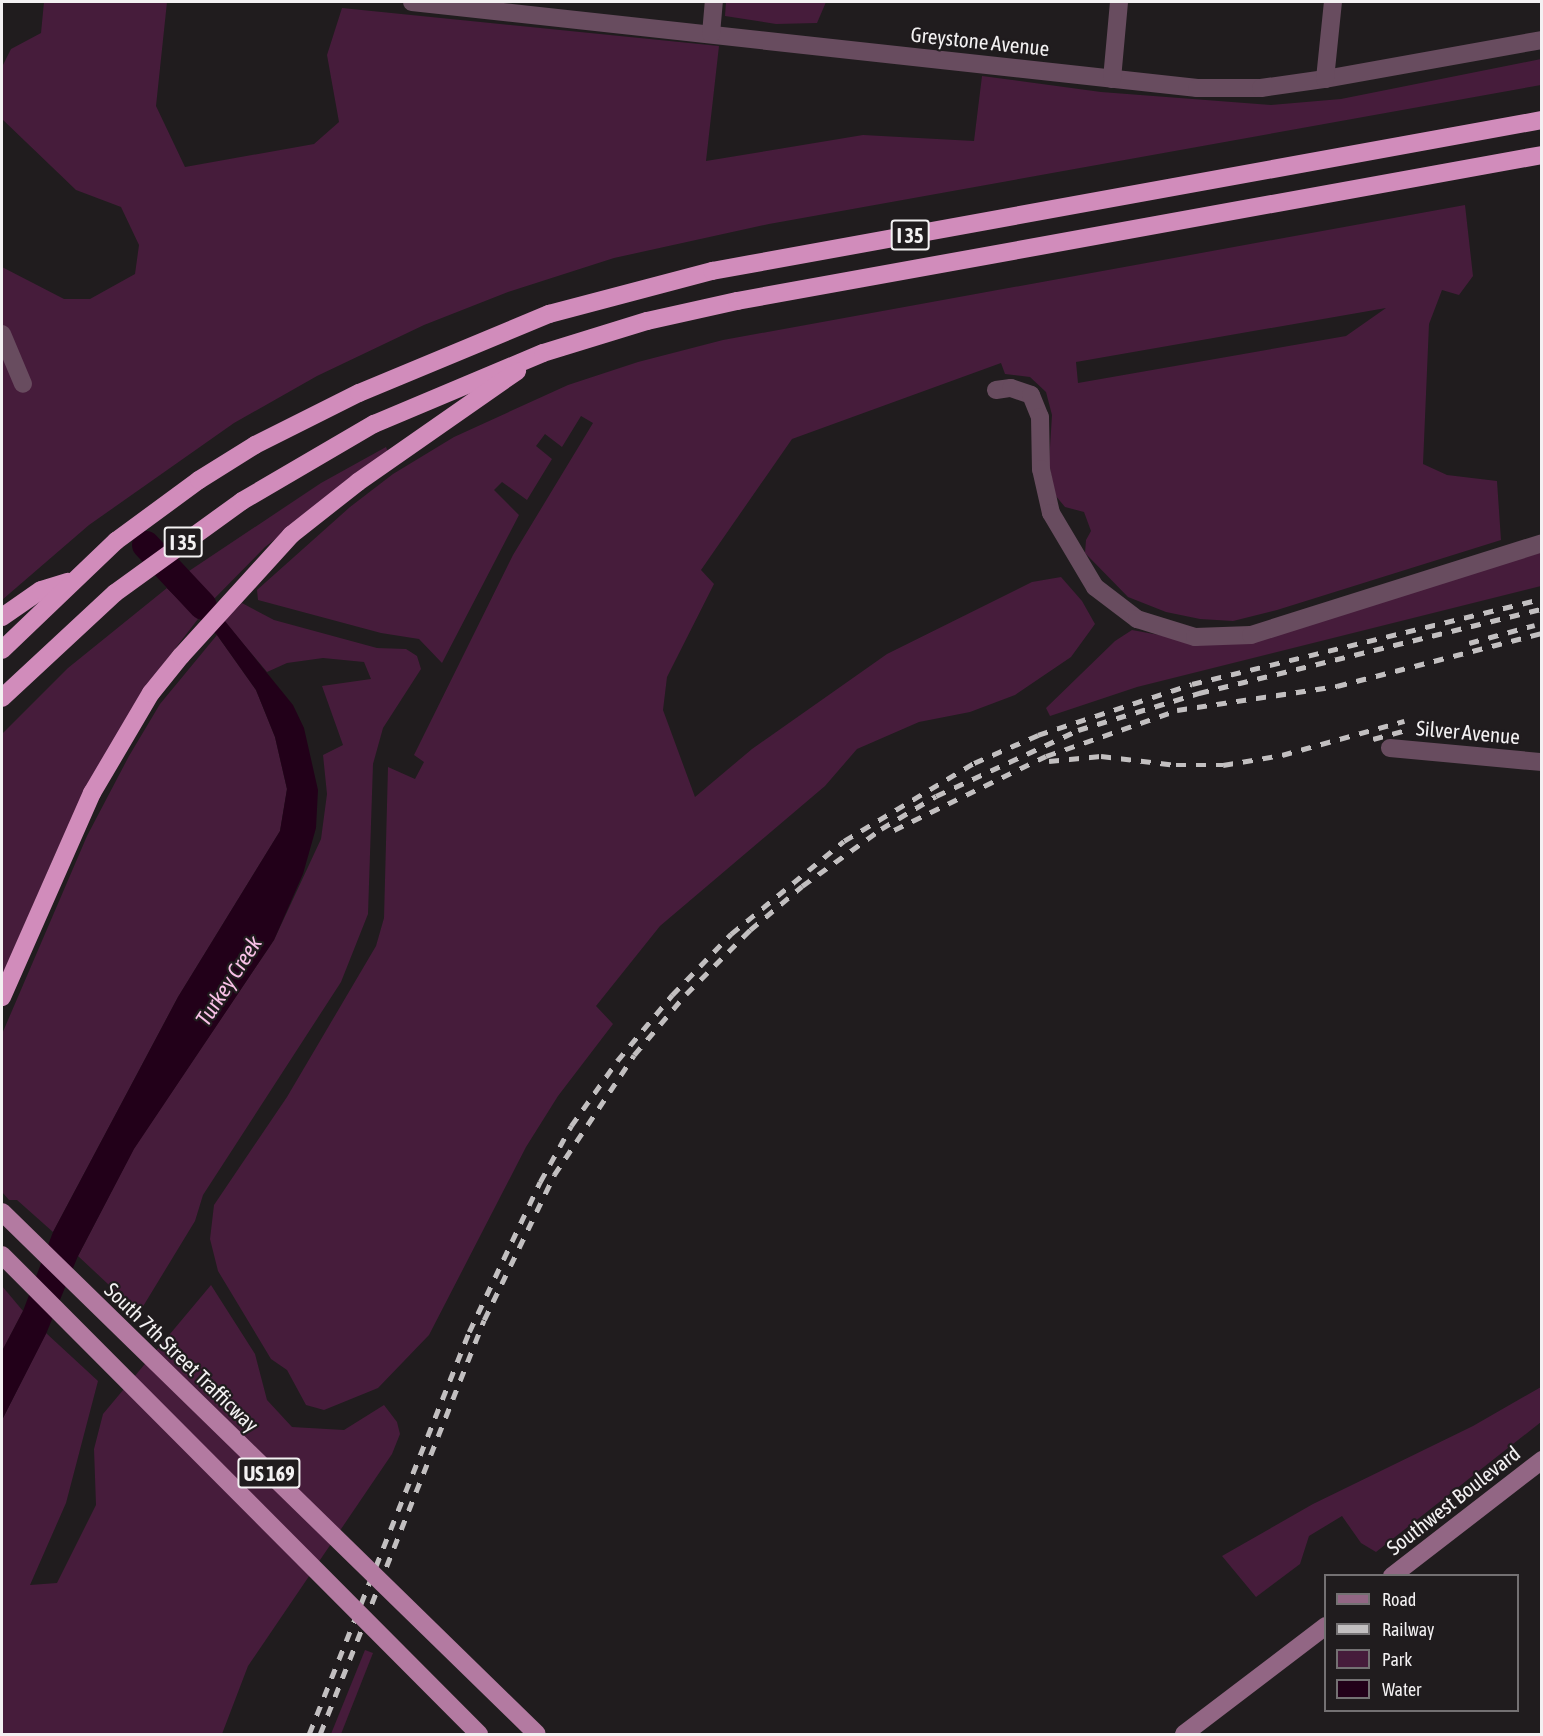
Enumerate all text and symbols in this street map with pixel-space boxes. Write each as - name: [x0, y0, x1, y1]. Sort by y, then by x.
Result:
- street label: Greystone Avenue: [909, 21, 1051, 61]
- road number: I 35: [890, 218, 930, 252]
- road number: I 35: [164, 525, 202, 559]
- street label: Silver Avenue: [1415, 715, 1521, 749]
- water label: Turkey Creek: [190, 931, 268, 1031]
- street label: South 7th Street Trafficway: [100, 1277, 264, 1437]
- street label: Southwest Boulevard: [1381, 1440, 1525, 1560]
- road number: US 169: [236, 1456, 302, 1490]
- legend: [1324, 1574, 1519, 1712]
- text: Road: [1382, 1589, 1416, 1610]
- text: Railway: [1382, 1619, 1434, 1640]
- text: Park: [1382, 1649, 1412, 1670]
- text: Water: [1382, 1679, 1421, 1700]

